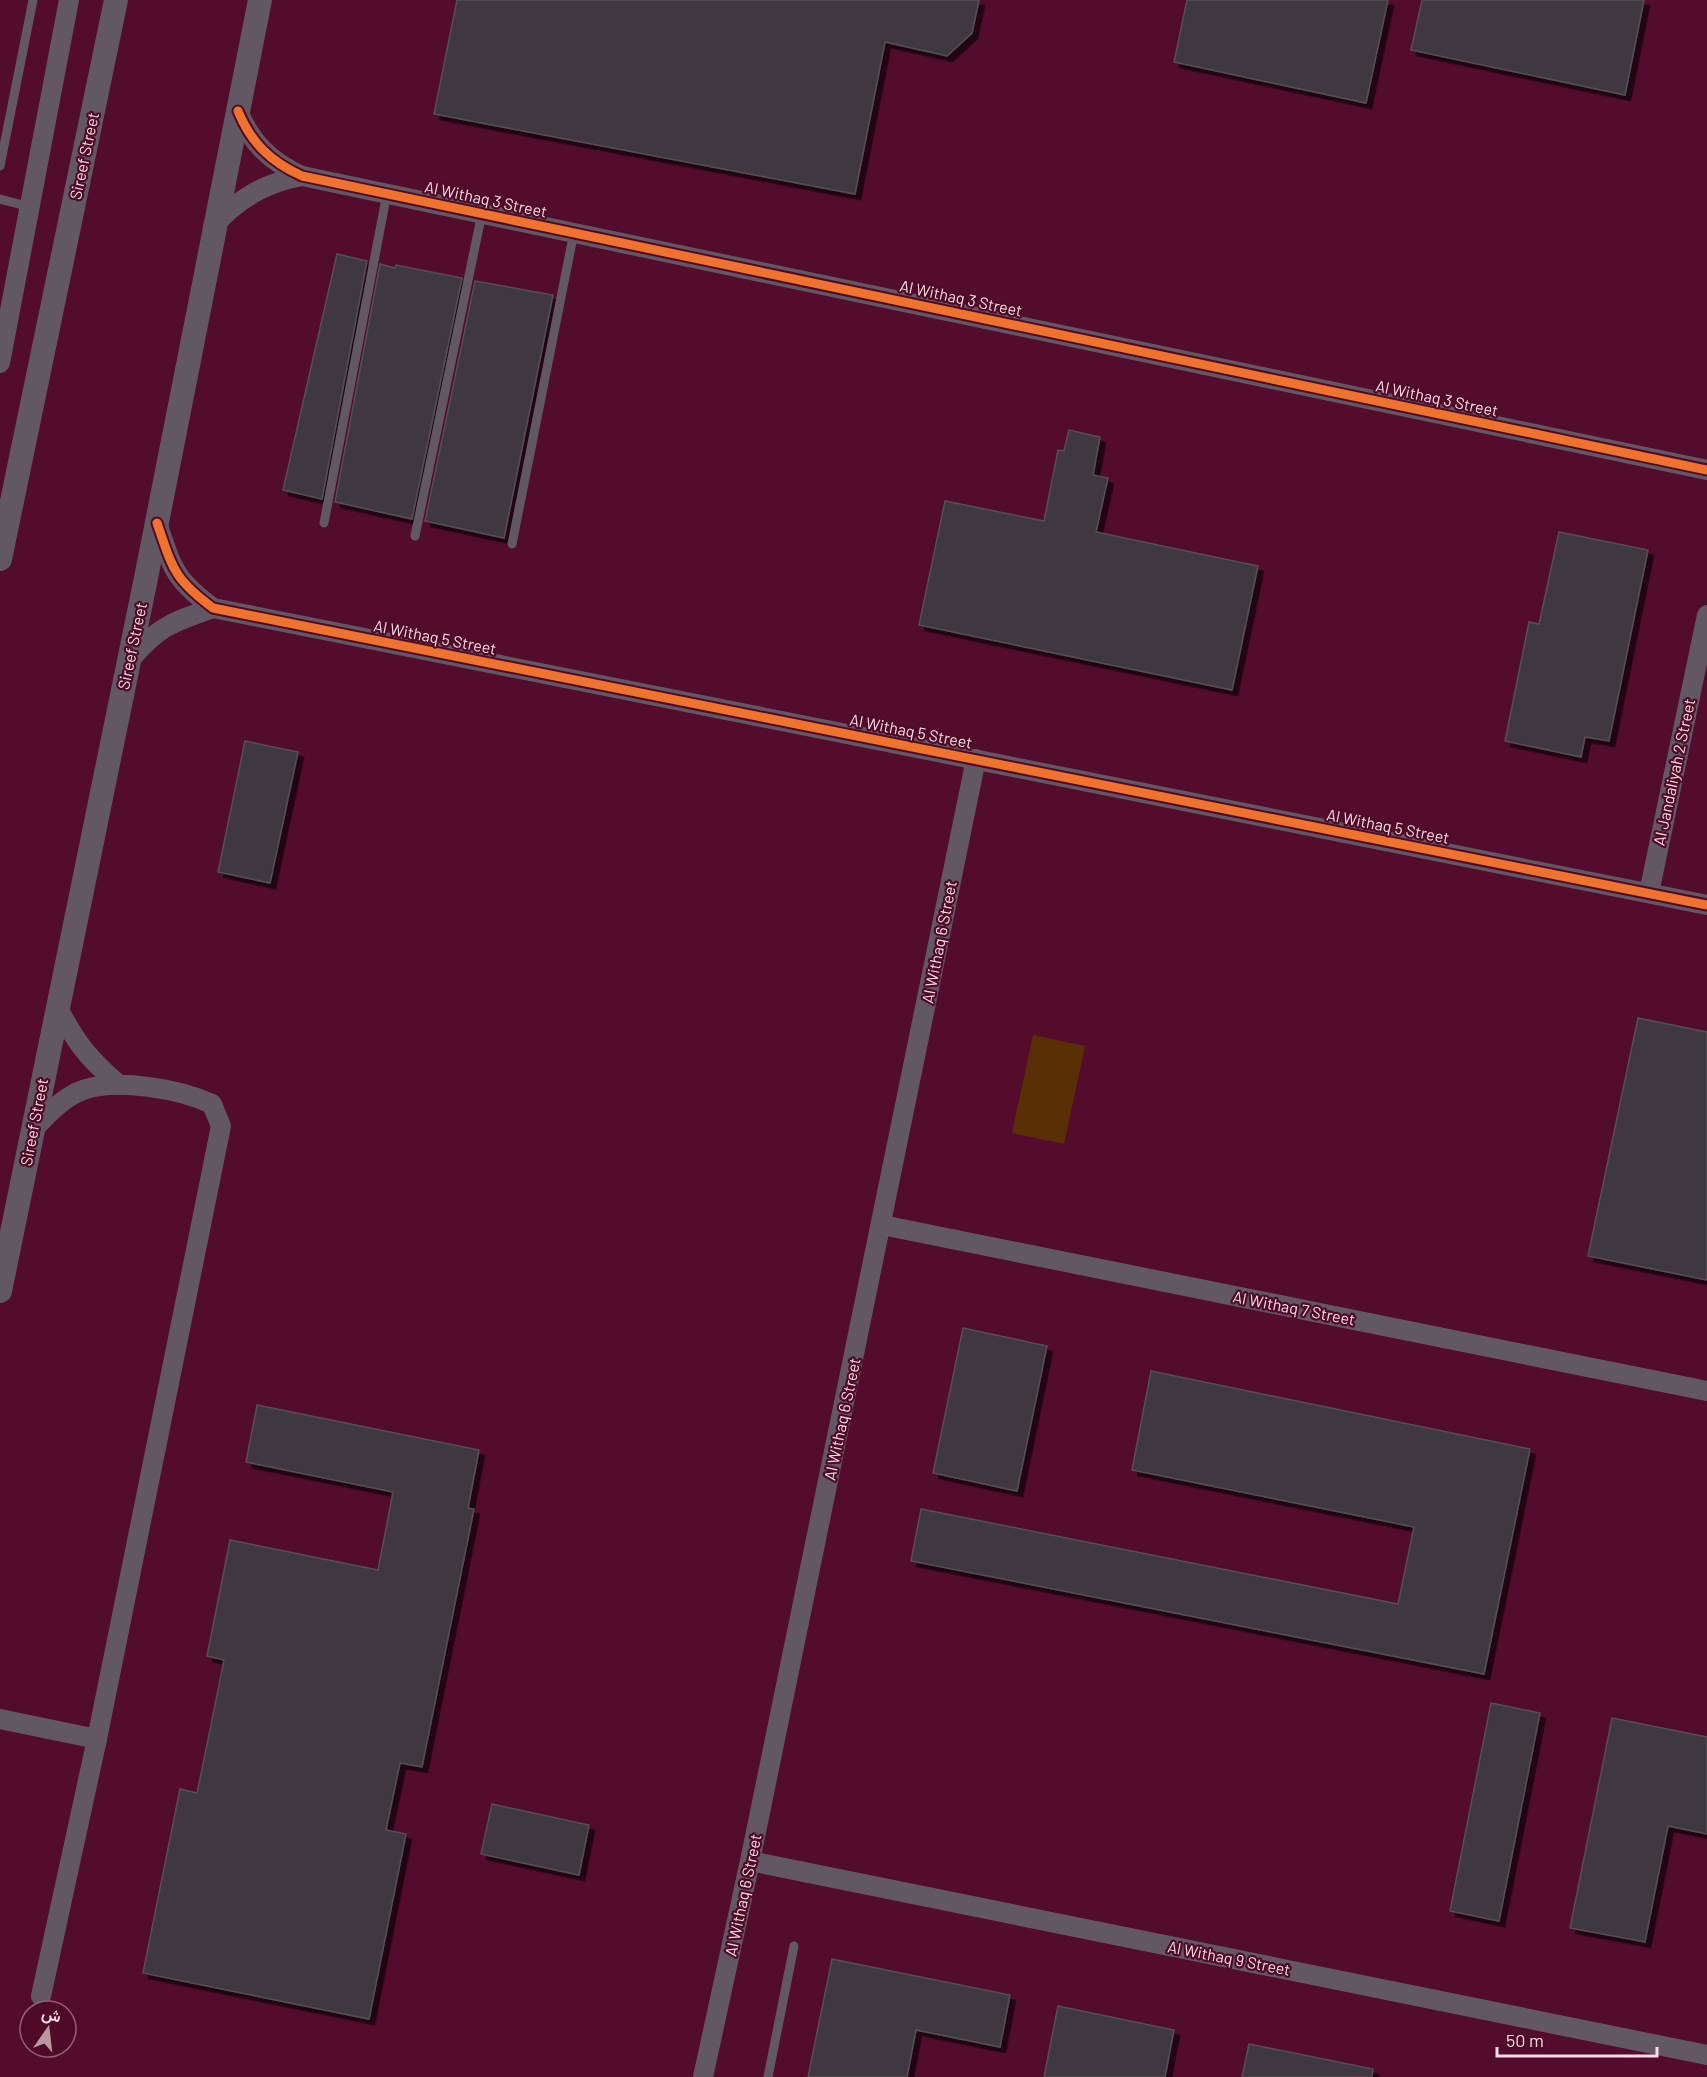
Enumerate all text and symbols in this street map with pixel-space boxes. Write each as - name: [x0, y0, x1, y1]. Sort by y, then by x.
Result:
- street label: Sireef Street: [65, 111, 102, 201]
- street label: Al Withaq 3 Street: [423, 176, 549, 221]
- street label: Al Withaq 3 Street: [898, 275, 1024, 320]
- street label: Al Withaq 3 Street: [1374, 375, 1500, 420]
- street label: Sireef Street: [113, 601, 150, 691]
- street label: Al Withaq 5 Street: [372, 615, 498, 658]
- street label: Al Jandaliyah 2 Street: [1649, 697, 1698, 847]
- street label: Al Withaq 5 Street: [848, 709, 974, 752]
- street label: Al Withaq 5 Street: [1325, 804, 1451, 847]
- street label: Al Withaq 6 Street: [917, 879, 960, 1005]
- street label: Sireef Street: [16, 1077, 51, 1167]
- street label: Al Withaq 7 Street: [1232, 1286, 1357, 1329]
- street label: Al Withaq 6 Street: [819, 1356, 864, 1482]
- street label: Al Withaq 6 Street: [720, 1832, 765, 1958]
- street label: Al Withaq 9 Street: [1166, 1936, 1292, 1979]
- north arrow: [18, 1999, 78, 2059]
- text: ش: [40, 2002, 63, 2026]
- scale bar: [1497, 2020, 1658, 2058]
- text: 50 m: [1506, 2029, 1544, 2051]

